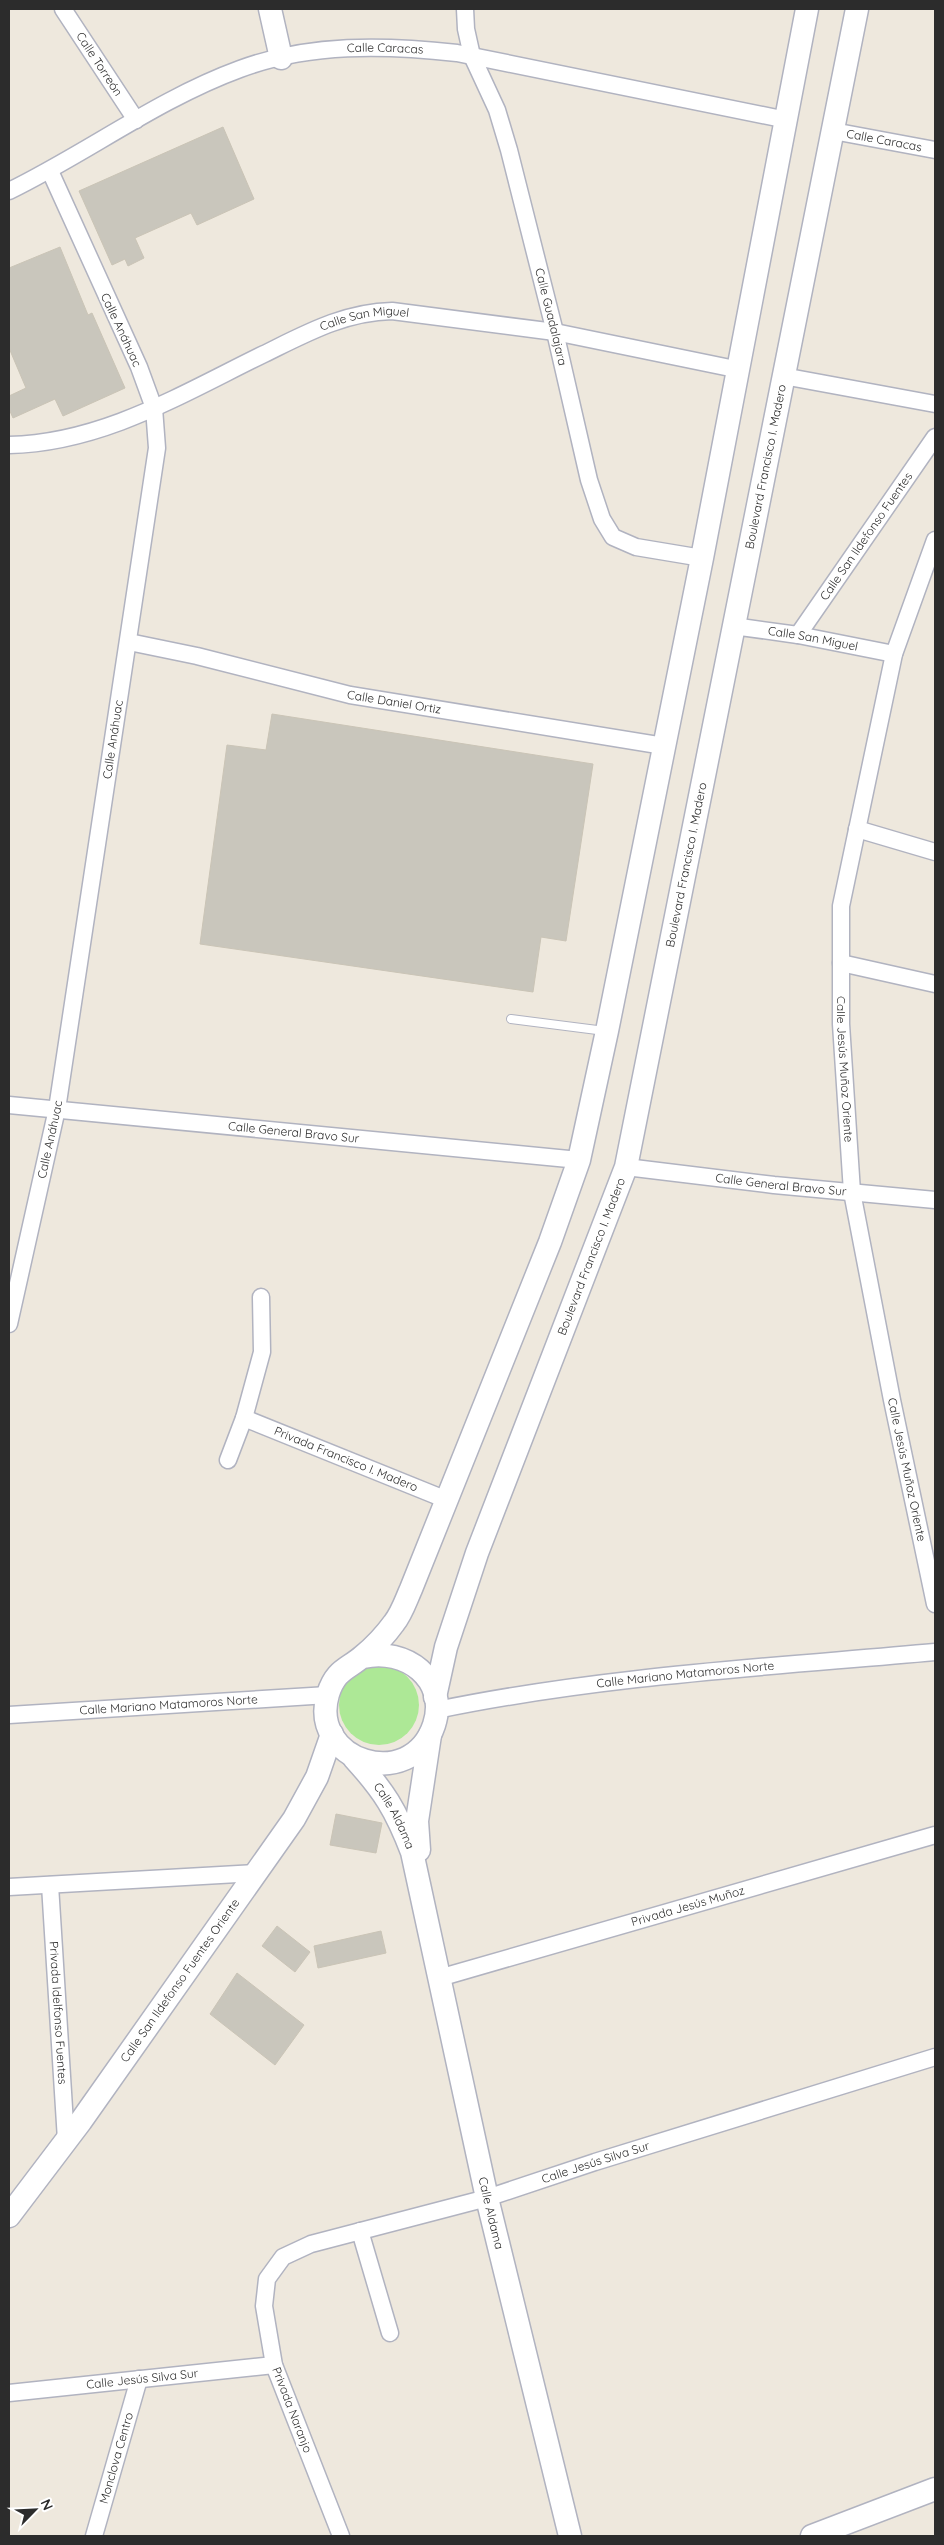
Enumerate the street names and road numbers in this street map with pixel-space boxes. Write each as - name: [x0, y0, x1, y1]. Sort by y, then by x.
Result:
- street label: Calle Torreón: [73, 29, 126, 99]
- street label: Calle Caracas: [346, 40, 424, 57]
- street label: Calle Caracas: [845, 126, 924, 154]
- street label: Calle Guadalajara: [532, 266, 570, 367]
- street label: Calle Anáhuac: [98, 291, 145, 369]
- street label: Calle San Miguel: [317, 303, 410, 334]
- street label: Boulevard Francisco I. Madero: [741, 383, 789, 550]
- street label: Calle San Ildefonso Fuentes: [816, 469, 916, 603]
- street label: Calle San Miguel: [767, 623, 859, 654]
- street label: Calle Daniel Ortiz: [346, 687, 443, 717]
- street label: Calle Anáhuac: [99, 699, 126, 780]
- street label: Boulevard Francisco I. Madero: [662, 781, 710, 949]
- street label: Calle Jesús Muñoz Oriente: [834, 996, 857, 1143]
- street label: Calle Anáhuac: [34, 1099, 65, 1180]
- street label: Calle General Bravo Sur: [227, 1118, 360, 1146]
- street label: Calle General Bravo Sur: [715, 1170, 848, 1199]
- street label: Boulevard Francisco I. Madero: [554, 1175, 628, 1337]
- street label: Calle Jesús Muñoz Oriente: [885, 1396, 930, 1543]
- street label: Privada Francisco I. Madero: [272, 1423, 420, 1494]
- street label: Calle Mariano Matamoros Norte: [596, 1658, 775, 1691]
- street label: Calle Mariano Matamoros Norte: [79, 1691, 258, 1718]
- street label: Calle Aldama: [370, 1779, 418, 1851]
- street label: Privada Jesús Muñoz: [629, 1882, 746, 1929]
- street label: Calle San Ildefonso Fuentes Oriente: [117, 1895, 243, 2065]
- street label: Privada Idelfonso Fuentes: [47, 1941, 71, 2085]
- street label: Calle Jesús Silva Sur: [540, 2137, 652, 2186]
- street label: Calle Aldama: [476, 2176, 507, 2251]
- street label: Calle Jesús Silva Sur: [85, 2365, 199, 2392]
- street label: Privada Naranjo: [269, 2365, 316, 2455]
- street label: Monclova Centro: [96, 2411, 136, 2505]

